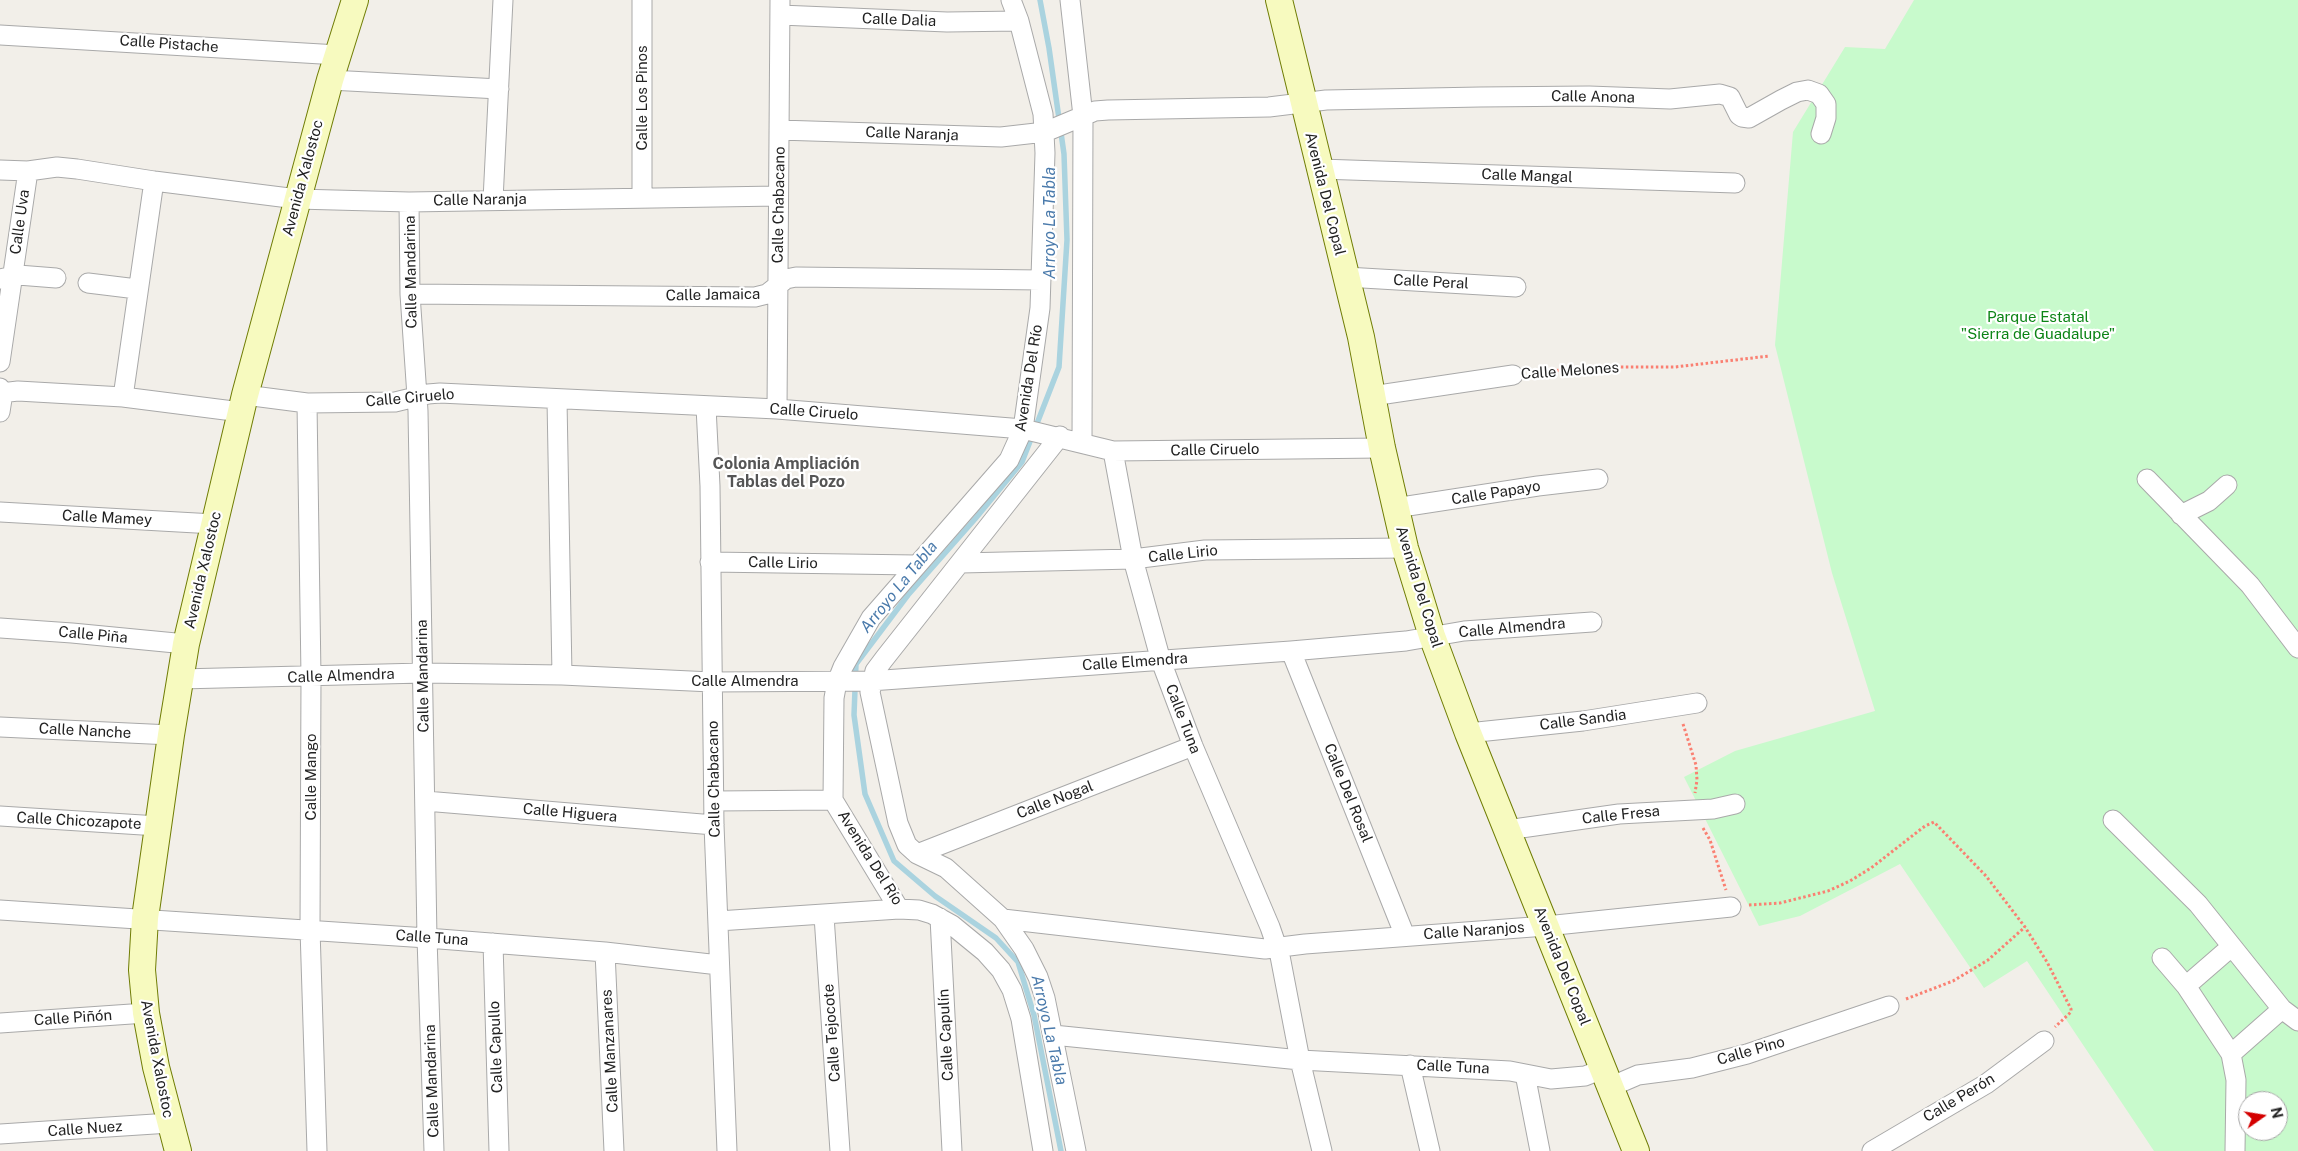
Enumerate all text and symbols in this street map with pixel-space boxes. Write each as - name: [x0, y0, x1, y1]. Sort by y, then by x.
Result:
- street label: Calle Dalia: [862, 10, 936, 30]
- street label: Calle Pistache: [119, 32, 219, 56]
- street label: Calle Los Pinos: [633, 45, 651, 151]
- street label: Calle Anona: [1551, 87, 1635, 107]
- street label: Avenida Xalostoc: [279, 118, 327, 238]
- street label: Calle Naranja: [865, 123, 959, 145]
- street label: Avenida Del Copal: [1301, 130, 1349, 258]
- street label: Calle Chabacano: [769, 146, 789, 264]
- street label: Calle Mangal: [1481, 165, 1573, 187]
- water label: Arroyo La Tabla: [1040, 167, 1060, 279]
- street label: Calle Uva: [7, 188, 33, 256]
- street label: Calle Naranja: [433, 190, 527, 210]
- street label: Calle Mandarina: [401, 215, 421, 329]
- street label: Calle Peral: [1393, 271, 1469, 293]
- street label: Calle Jamaica: [666, 285, 760, 305]
- park label: Parque Estatal "Sierra de Guadalupe": [1961, 308, 2115, 343]
- street label: Avenida Del Río: [1012, 323, 1046, 433]
- street label: Calle Melones: [1520, 359, 1620, 383]
- street label: Calle Ciruelo: [365, 385, 455, 411]
- street label: Calle Ciruelo: [769, 400, 859, 424]
- street label: Calle Ciruelo: [1170, 440, 1260, 460]
- district label: Colonia Ampliación Tablas del Pozo: [713, 454, 859, 492]
- street label: Calle Papayo: [1450, 477, 1542, 509]
- street label: Calle Mamey: [62, 507, 152, 529]
- street label: Avenida Xalostoc: [181, 510, 225, 630]
- street label: Avenida Del Copal: [1392, 524, 1446, 650]
- water label: Arroyo La Tabla: [856, 537, 942, 637]
- street label: Calle Lirio: [1147, 541, 1219, 567]
- street label: Calle Lirio: [748, 553, 818, 573]
- street label: Calle Almendra: [1458, 614, 1566, 642]
- street label: Calle Mandarina: [413, 619, 433, 733]
- street label: Calle Piña: [58, 623, 128, 647]
- street label: Calle Elmendra: [1082, 649, 1188, 675]
- street label: Calle Almendra: [287, 665, 395, 687]
- street label: Calle Almendra: [691, 672, 799, 690]
- street label: Calle Tuna: [1162, 682, 1204, 756]
- street label: Calle Sandia: [1539, 706, 1627, 734]
- street label: Calle Nanche: [38, 720, 132, 742]
- street label: Calle Chabacano: [704, 720, 724, 838]
- street label: Calle Mango: [302, 734, 320, 820]
- street label: Calle Del Rosal: [1320, 741, 1376, 845]
- street label: Calle Nogal: [1014, 777, 1096, 823]
- street label: Calle Higuera: [522, 800, 618, 826]
- street label: Calle Fresa: [1581, 802, 1661, 828]
- street label: Avenida Del Río: [834, 807, 906, 909]
- street label: Calle Chicozapote: [16, 809, 142, 833]
- street label: Avenida Del Copal: [1530, 904, 1594, 1028]
- street label: Calle Naranjos: [1423, 918, 1525, 944]
- street label: Calle Tuna: [395, 926, 469, 950]
- water label: Arroyo La Tabla: [1027, 973, 1071, 1087]
- street label: Calle Tejocote: [820, 983, 844, 1083]
- street label: Calle Capulín: [935, 988, 957, 1082]
- street label: Calle Manzanares: [598, 989, 622, 1113]
- street label: Avenida Xalostoc: [137, 999, 177, 1119]
- street label: Calle Capullo: [485, 1001, 507, 1093]
- street label: Calle Piñón: [33, 1006, 113, 1030]
- street label: Calle Mandarina: [421, 1024, 443, 1138]
- street label: Calle Pino: [1715, 1033, 1787, 1069]
- street label: Calle Tuna: [1416, 1056, 1490, 1078]
- street label: Calle Perón: [1920, 1070, 1998, 1126]
- north arrow: [2238, 1091, 2288, 1141]
- text: N: [2268, 1106, 2286, 1120]
- street label: Calle Nuez: [47, 1117, 123, 1141]

